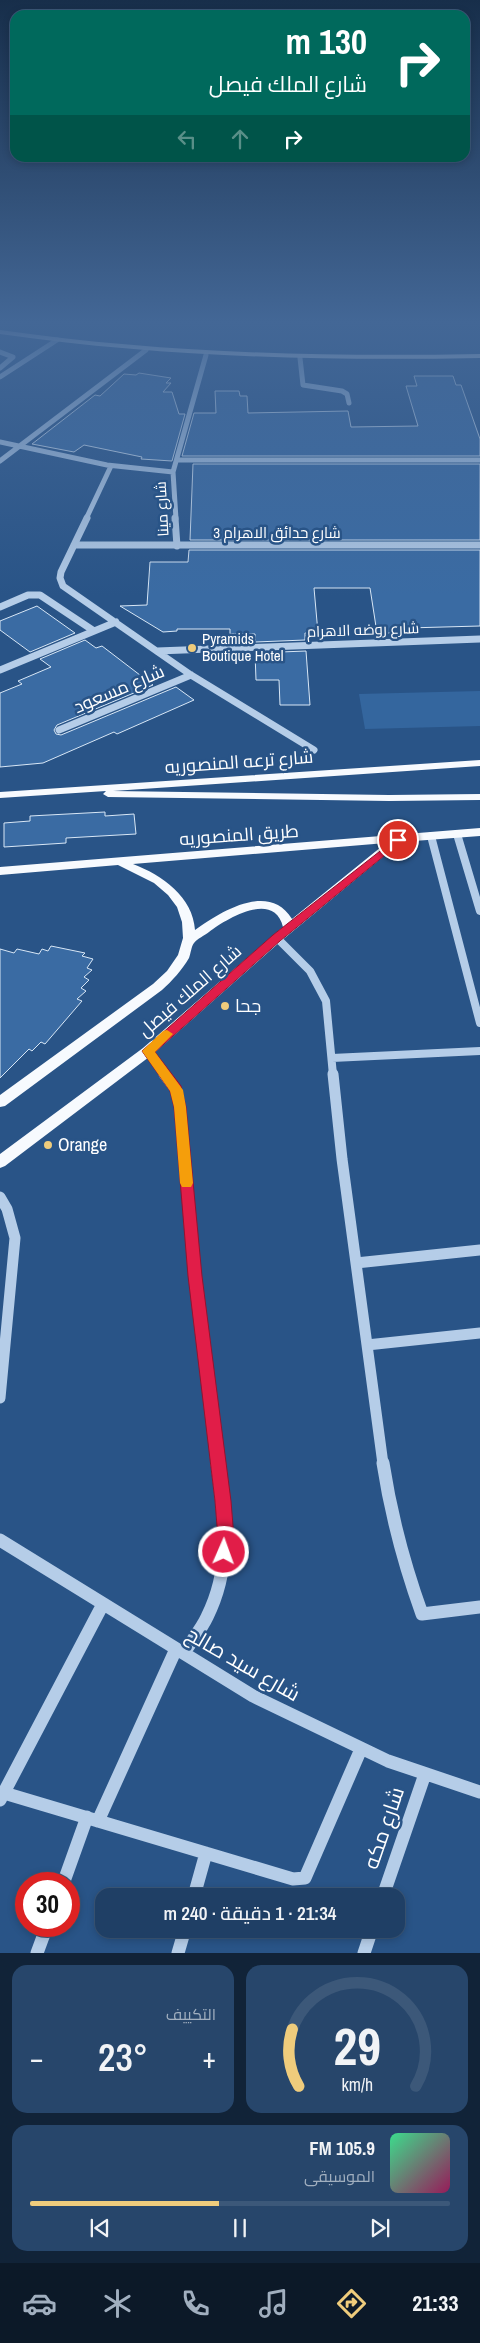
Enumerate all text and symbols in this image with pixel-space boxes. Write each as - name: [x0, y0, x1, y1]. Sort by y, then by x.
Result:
- text: 130 m: [286, 18, 367, 65]
- icon: right: [385, 30, 450, 95]
- text: شارع الملك فيصل: [209, 69, 367, 99]
- icon: left: [173, 125, 201, 153]
- icon: ahead: [226, 125, 254, 153]
- icon: right: [279, 125, 307, 153]
- street label: شارع مينا: [150, 481, 174, 537]
- street label: شارع حدائق الاهرام 3: [213, 522, 341, 544]
- street label: شارع روضه الاهرام: [306, 617, 420, 643]
- place label: Pyramids Boutique Hotel: [202, 628, 283, 666]
- marker: Pyramids Boutique Hotel: [186, 642, 198, 654]
- street label: شارع مسعود: [69, 658, 168, 719]
- street label: شارع ترعه المنصوريه: [164, 744, 314, 779]
- street label: طريق المنصوريه: [178, 818, 299, 851]
- pin: [377, 819, 419, 861]
- icon: arrive: [384, 826, 412, 854]
- street label: شارع الملك فيصل: [133, 939, 247, 1043]
- place label: جحا: [235, 993, 261, 1018]
- marker: جحا: [219, 1000, 231, 1012]
- place label: Orange: [58, 1132, 107, 1157]
- marker: Orange: [42, 1139, 54, 1151]
- position arrow: [197, 1525, 249, 1577]
- street label: شارع سيد صالح: [181, 1619, 306, 1708]
- street label: شارع مكه: [356, 1783, 411, 1873]
- speed limit sign: 30: [15, 1872, 80, 1937]
- text: 21:34 · 1 دقيقة · 240 m: [163, 1900, 337, 1926]
- text: التكييف: [166, 2003, 216, 2025]
- text: 29: [333, 2011, 381, 2081]
- text: 23°: [98, 2032, 148, 2083]
- text: −: [30, 2039, 43, 2077]
- text: +: [203, 2039, 216, 2077]
- text: km/h: [341, 2073, 373, 2097]
- text: 105.9 FM: [309, 2135, 375, 2161]
- text: الموسيقى: [304, 2165, 375, 2187]
- icon: previous: [86, 2214, 114, 2242]
- icon: pause: [226, 2214, 254, 2242]
- icon: next: [366, 2214, 394, 2242]
- icon: car: [22, 2286, 57, 2321]
- icon: climate: [100, 2286, 135, 2321]
- icon: phone: [178, 2286, 213, 2321]
- icon: music: [256, 2286, 291, 2321]
- icon: directions: [334, 2286, 369, 2321]
- text: 21:33: [412, 2288, 458, 2318]

